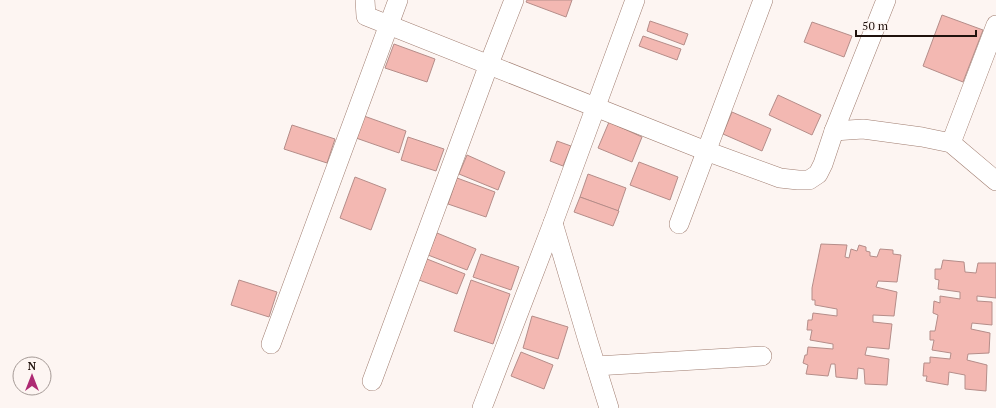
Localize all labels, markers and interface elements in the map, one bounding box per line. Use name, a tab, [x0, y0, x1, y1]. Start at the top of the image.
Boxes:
scale bar	[856, 12, 976, 38]
text: 50 m	[862, 18, 889, 33]
north arrow	[12, 356, 52, 396]
text: N	[28, 359, 37, 373]

